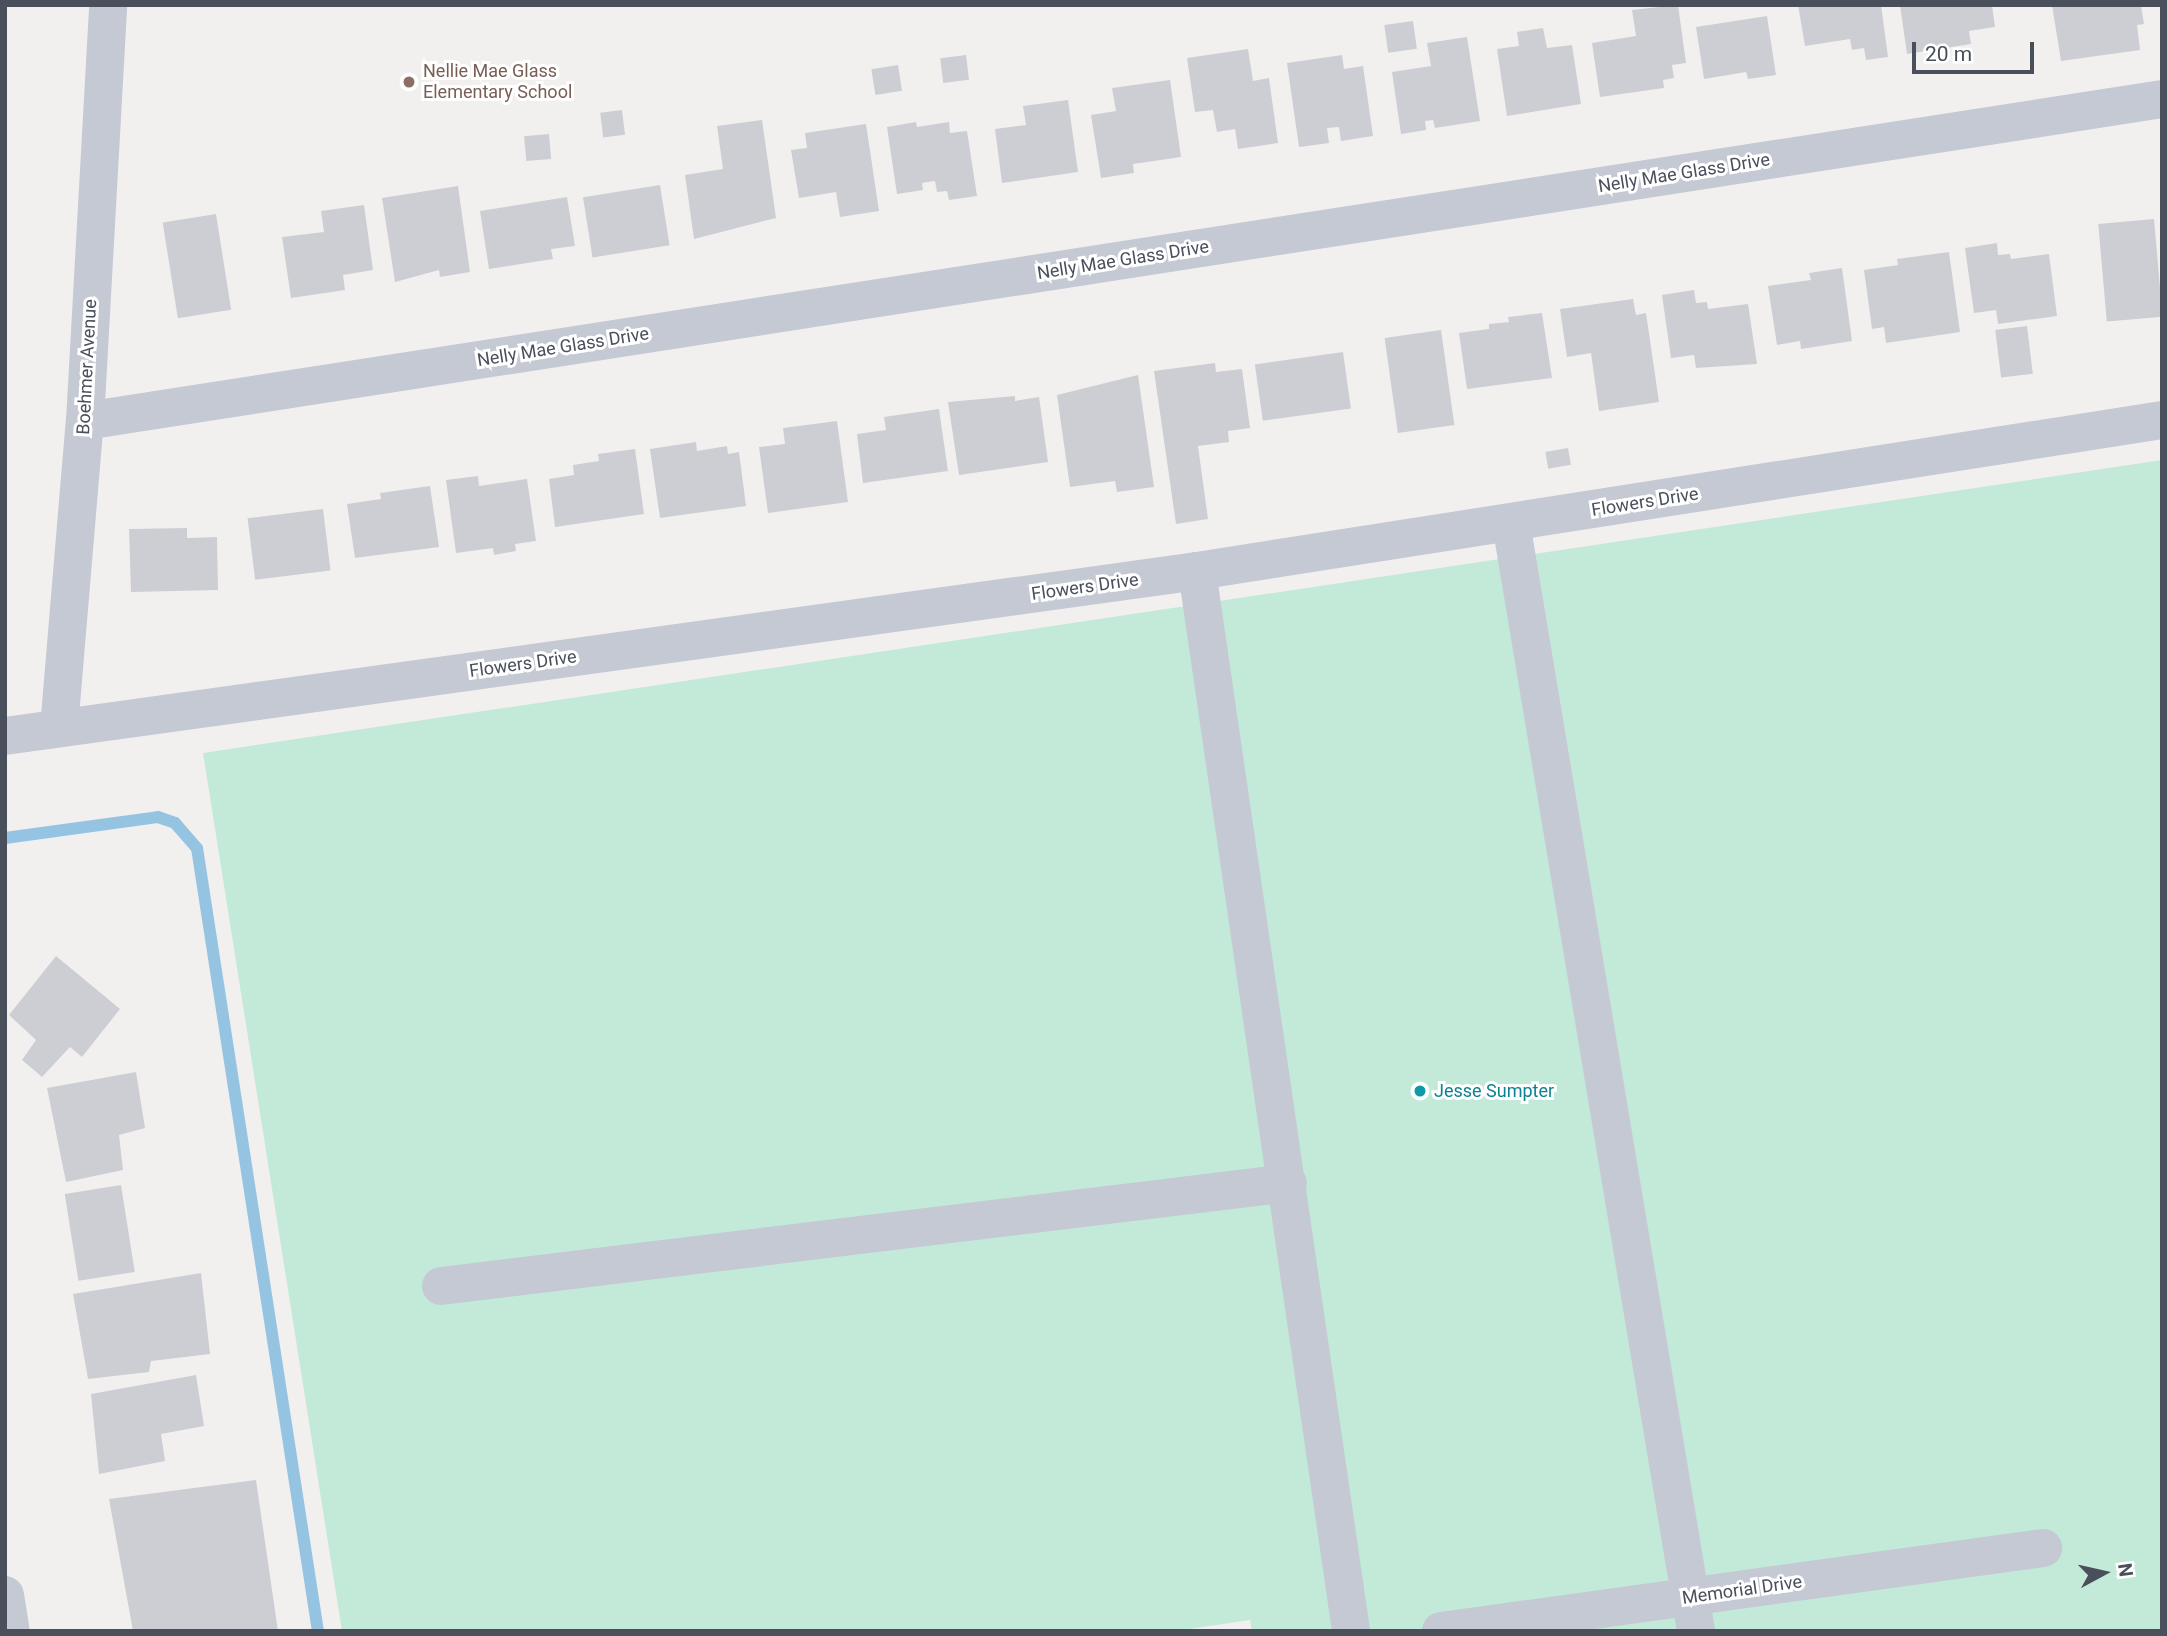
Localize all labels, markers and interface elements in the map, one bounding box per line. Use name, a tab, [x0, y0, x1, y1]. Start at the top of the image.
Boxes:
scale bar	[1915, 28, 2038, 72]
text: 20 m	[1925, 42, 1972, 66]
place label: Nellie Mae Glass Elementary School	[423, 61, 572, 104]
marker: Nellie Mae Glass Elementary School	[401, 74, 417, 90]
street label: Nelly Mae Glass Drive	[1597, 149, 1771, 197]
street label: Nelly Mae Glass Drive	[1036, 236, 1210, 284]
street label: Boehmer Avenue	[73, 299, 101, 435]
street label: Nelly Mae Glass Drive	[476, 323, 650, 371]
street label: Flowers Drive	[1590, 483, 1700, 521]
street label: Flowers Drive	[1030, 569, 1140, 605]
street label: Flowers Drive	[468, 646, 578, 682]
place label: Jesse Sumpter	[1434, 1080, 1554, 1102]
marker: Jesse Sumpter	[1412, 1083, 1428, 1099]
north arrow	[2069, 1538, 2139, 1608]
text: N	[2113, 1562, 2138, 1578]
street label: Memorial Drive	[1681, 1571, 1803, 1609]

